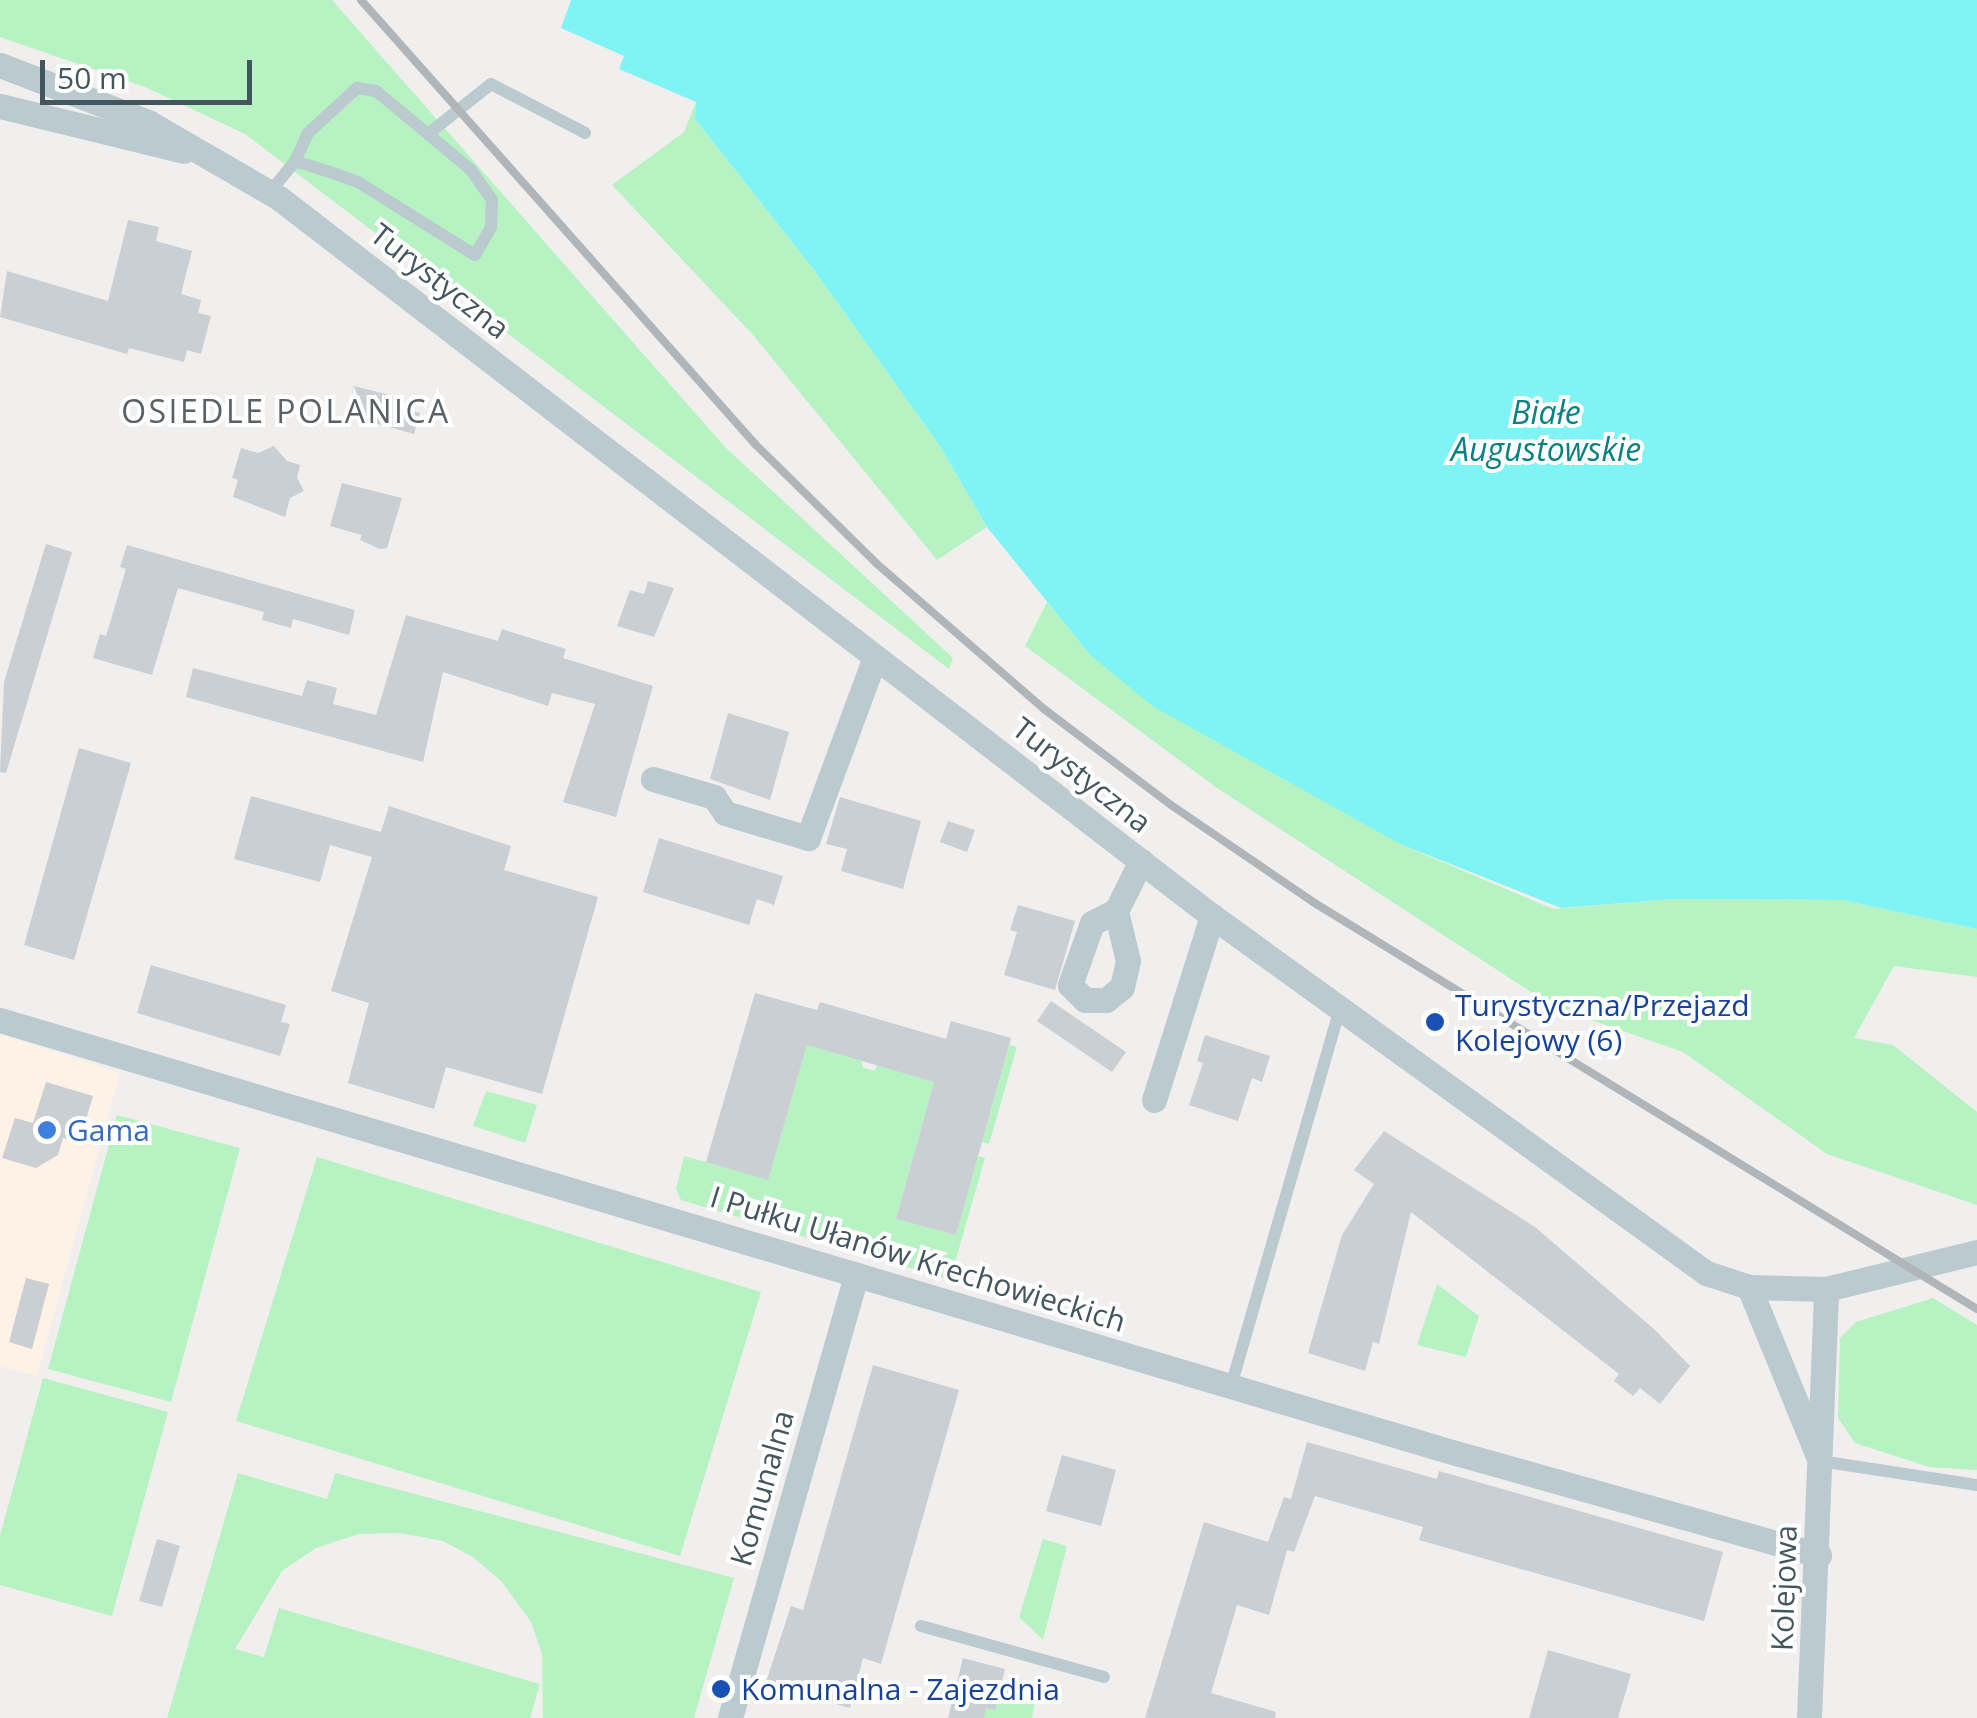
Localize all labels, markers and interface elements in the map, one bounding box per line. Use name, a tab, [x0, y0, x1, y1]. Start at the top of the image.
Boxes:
scale bar	[45, 40, 258, 102]
text: 50 m	[57, 57, 127, 98]
street label: Turystyczna	[364, 216, 516, 346]
district label: OSIEDLE POLANICA	[121, 392, 451, 430]
water label: Białe Augustowskie	[1451, 394, 1641, 469]
street label: Turystyczna	[1006, 710, 1158, 840]
place label: Turystyczna/Przejazd Kolejowy (6)	[1455, 987, 1750, 1058]
marker: Turystyczna/Przejazd Kolejowy (6)	[1424, 1011, 1446, 1033]
place label: Gama	[67, 1112, 150, 1148]
marker: Gama	[36, 1119, 58, 1141]
street label: I Pułku Ułanów Krechowieckich	[706, 1179, 1130, 1339]
street label: Komunalna	[723, 1406, 801, 1570]
street label: Kolejowa	[1764, 1524, 1804, 1652]
place label: Komunalna - Zajezdnia	[741, 1671, 1060, 1707]
marker: Komunalna - Zajezdnia	[710, 1678, 732, 1700]

